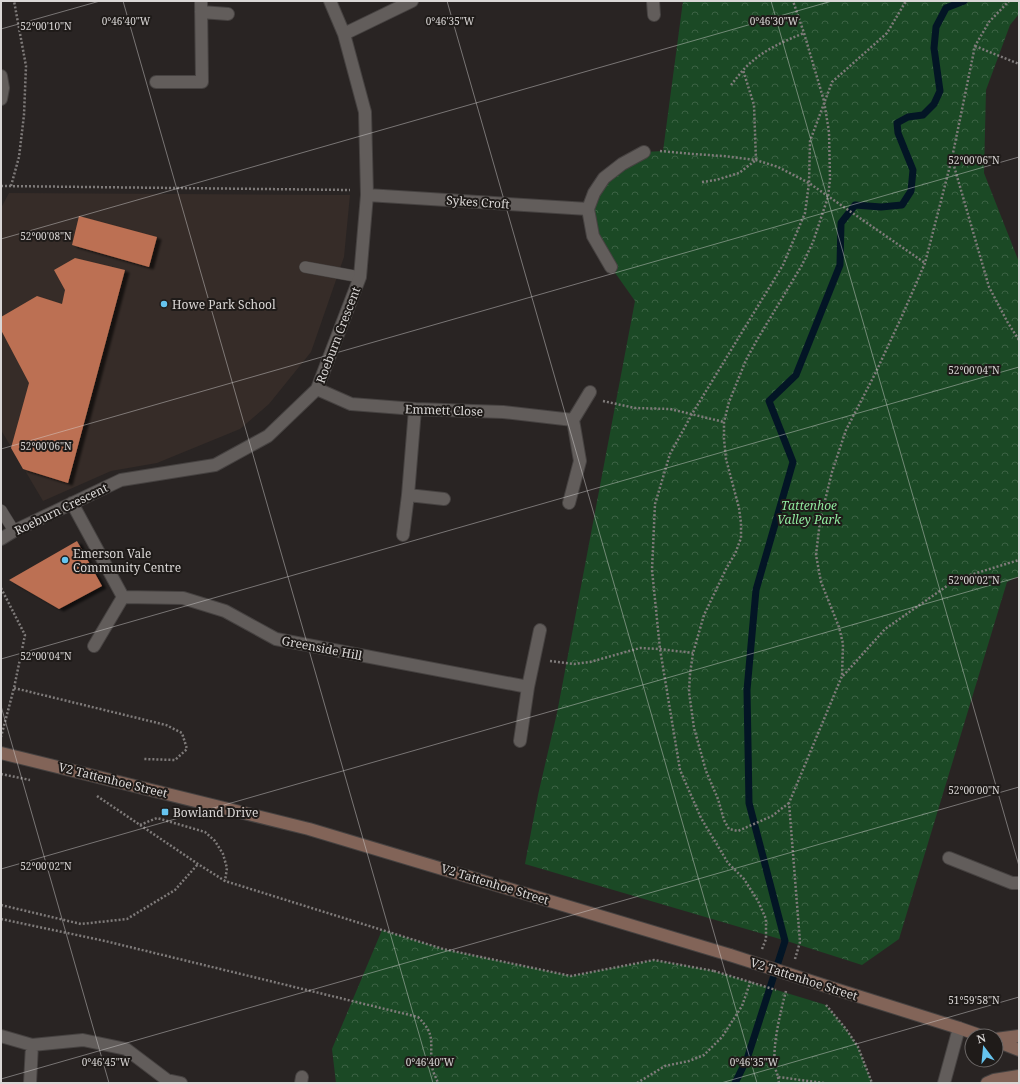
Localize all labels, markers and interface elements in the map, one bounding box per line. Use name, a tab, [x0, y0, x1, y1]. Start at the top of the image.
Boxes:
text: 0°46'40"W	[102, 14, 151, 28]
text: 0°46'35"W	[426, 14, 475, 28]
text: 0°46'30"W	[750, 14, 799, 28]
text: 52°00'10"N	[20, 19, 72, 33]
text: 52°00'06"N	[948, 153, 1000, 167]
street label: Sykes Croft	[446, 191, 510, 213]
text: 52°00'08"N	[20, 229, 72, 243]
street label: Roeburn Crescent	[312, 284, 364, 386]
place label: Howe Park School	[172, 296, 276, 313]
marker: Howe Park School	[159, 299, 169, 309]
text: 52°00'04"N	[948, 363, 1000, 377]
street label: Emmett Close	[405, 400, 483, 420]
text: 52°00'06"N	[20, 439, 72, 453]
street label: Roeburn Crescent	[11, 479, 111, 539]
park label: Tattenhoe Valley Park	[777, 497, 842, 528]
place label: Emerson Vale Community Centre	[73, 545, 181, 576]
marker: Emerson Vale Community Centre	[60, 555, 70, 565]
text: 52°00'02"N	[948, 573, 1000, 587]
street label: Greenside Hill	[280, 632, 364, 664]
text: 52°00'04"N	[20, 649, 72, 663]
street label: V2 Tattenhoe Street	[57, 758, 169, 802]
text: 52°00'00"N	[948, 783, 1000, 797]
place label: Bowland Drive	[173, 804, 258, 821]
marker: Bowland Drive	[160, 807, 170, 817]
text: 52°00'02"N	[20, 859, 72, 873]
street label: V2 Tattenhoe Street	[439, 860, 551, 908]
street label: V2 Tattenhoe Street	[748, 954, 860, 1004]
text: 51°59'58"N	[948, 993, 1000, 1007]
north arrow	[964, 1028, 1004, 1068]
text: N	[975, 1029, 988, 1046]
text: 0°46'45"W	[82, 1055, 131, 1069]
text: 0°46'40"W	[406, 1055, 455, 1069]
text: 0°46'35"W	[730, 1055, 779, 1069]

